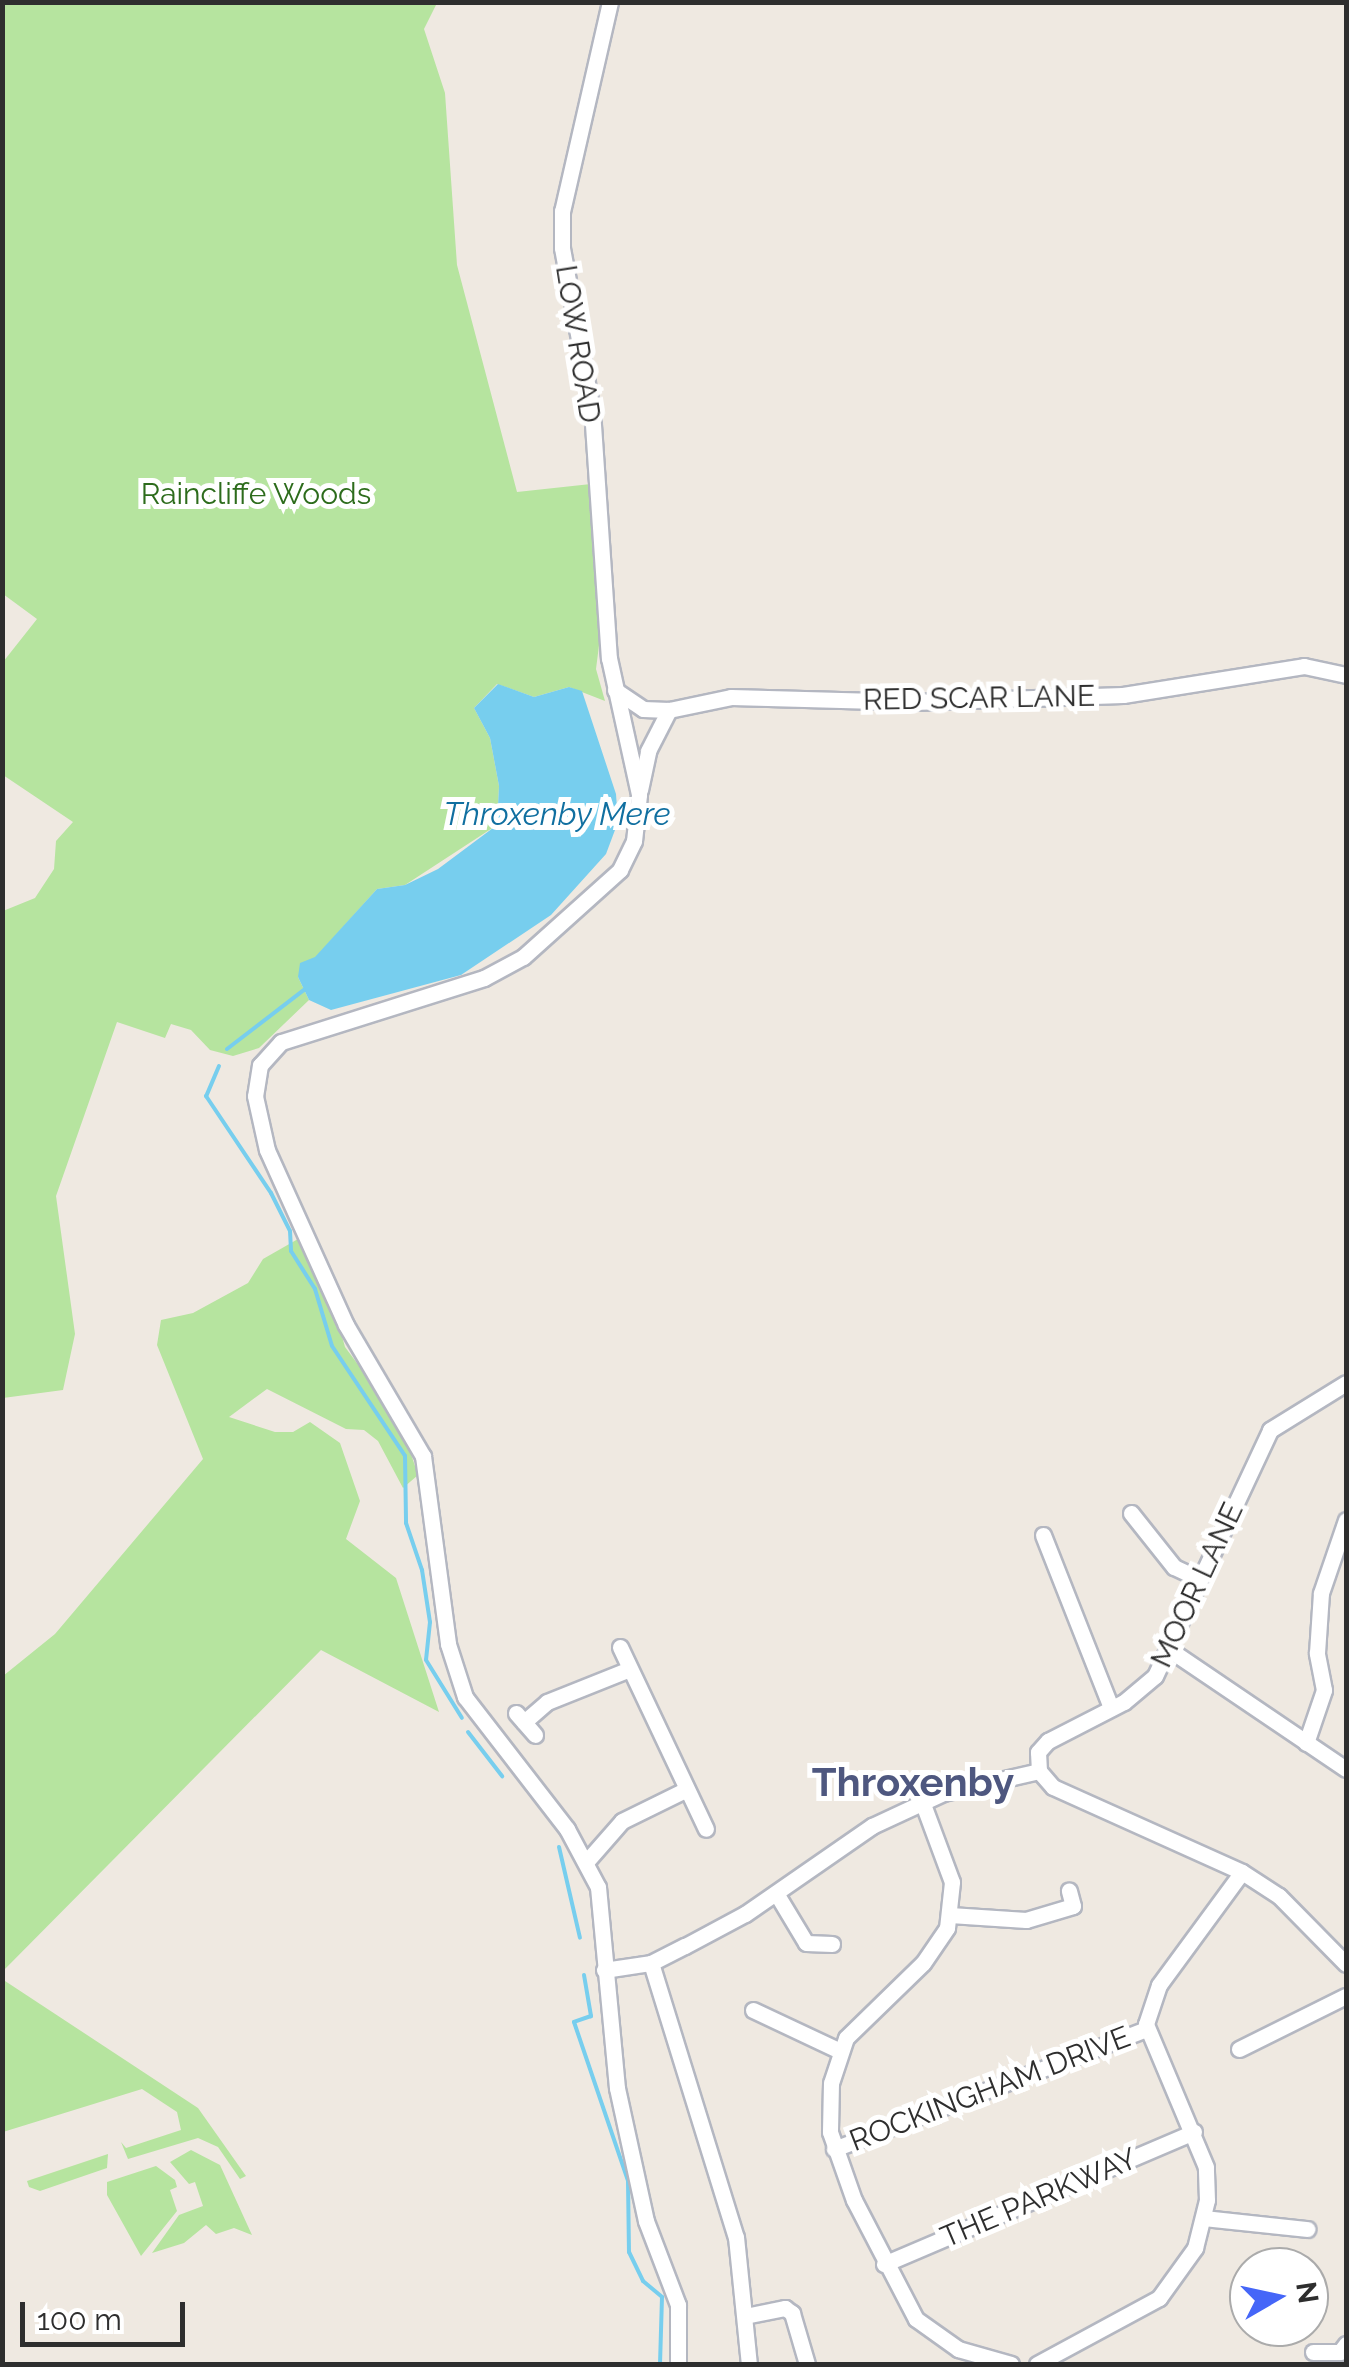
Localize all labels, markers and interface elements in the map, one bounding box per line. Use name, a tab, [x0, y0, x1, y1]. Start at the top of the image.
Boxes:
street label: LOW ROAD	[548, 262, 608, 426]
park label: Raincliffe Woods	[140, 476, 372, 512]
street label: RED SCAR LANE	[863, 678, 1095, 718]
water label: Throxenby Mere	[443, 795, 671, 833]
street label: MOOR LANE	[1143, 1497, 1251, 1673]
district label: Throxenby	[812, 1758, 1014, 1806]
street label: ROCKINGHAM DRIVE	[845, 2019, 1135, 2159]
street label: THE PARKWAY	[935, 2140, 1143, 2256]
north arrow	[1229, 2247, 1329, 2347]
text: N	[1289, 2279, 1325, 2306]
scale bar	[25, 2282, 190, 2344]
text: 100 m	[37, 2302, 122, 2337]

